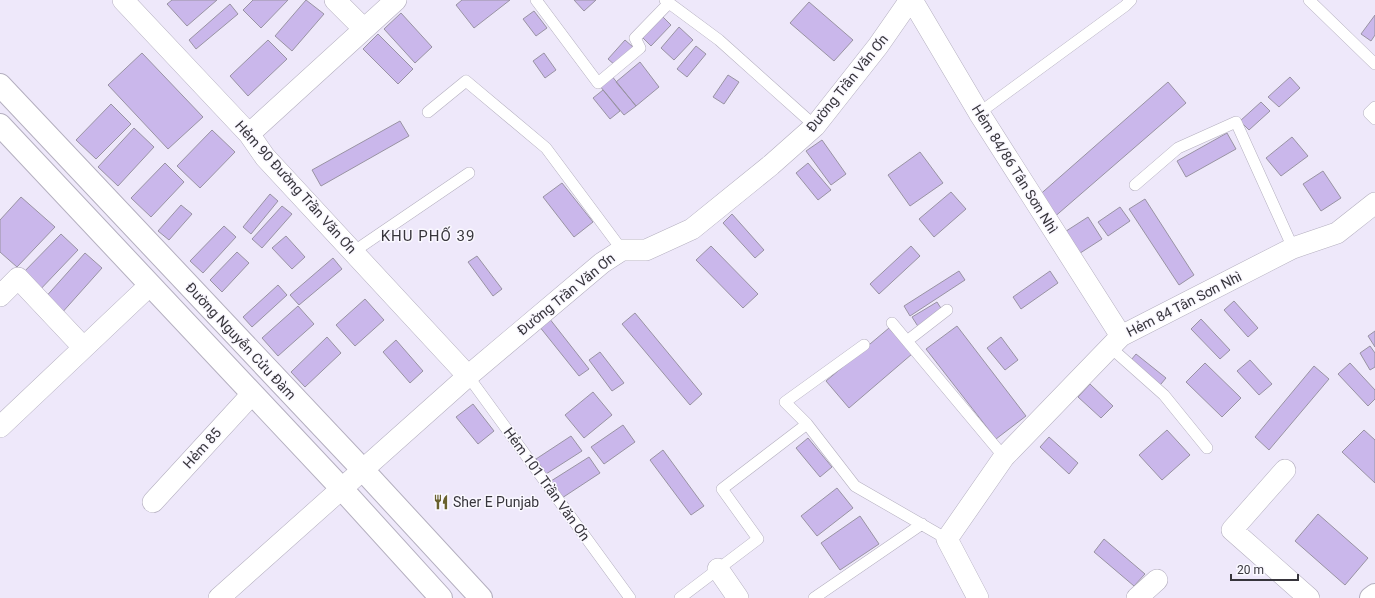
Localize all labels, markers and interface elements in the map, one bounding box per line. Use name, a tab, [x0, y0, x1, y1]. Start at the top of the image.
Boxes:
street label: Đường Trần Văn Ơn	[803, 31, 891, 135]
street label: Hẻm 84/86 Tân Sơn Nhì	[969, 102, 1061, 236]
street label: Hẻm 90 Đường Trần Văn Ơn	[232, 117, 360, 257]
district label: KHU PHỐ 39	[381, 226, 475, 245]
street label: Đường Trần Văn Ơn	[514, 250, 618, 338]
street label: Hẻm 84 Tân Sơn Nhì	[1124, 268, 1244, 340]
street label: Đường Nguyễn Cửu Đàm	[183, 279, 299, 403]
street label: Hẻm 85	[180, 424, 224, 472]
street label: Hẻm 101 Trần Văn Ơn	[501, 424, 593, 544]
restaurant icon: Sher E Punjab	[432, 493, 450, 511]
place label: Sher E Punjab	[453, 494, 539, 510]
scale bar	[1231, 556, 1298, 582]
text: 20 m	[1237, 563, 1264, 577]

